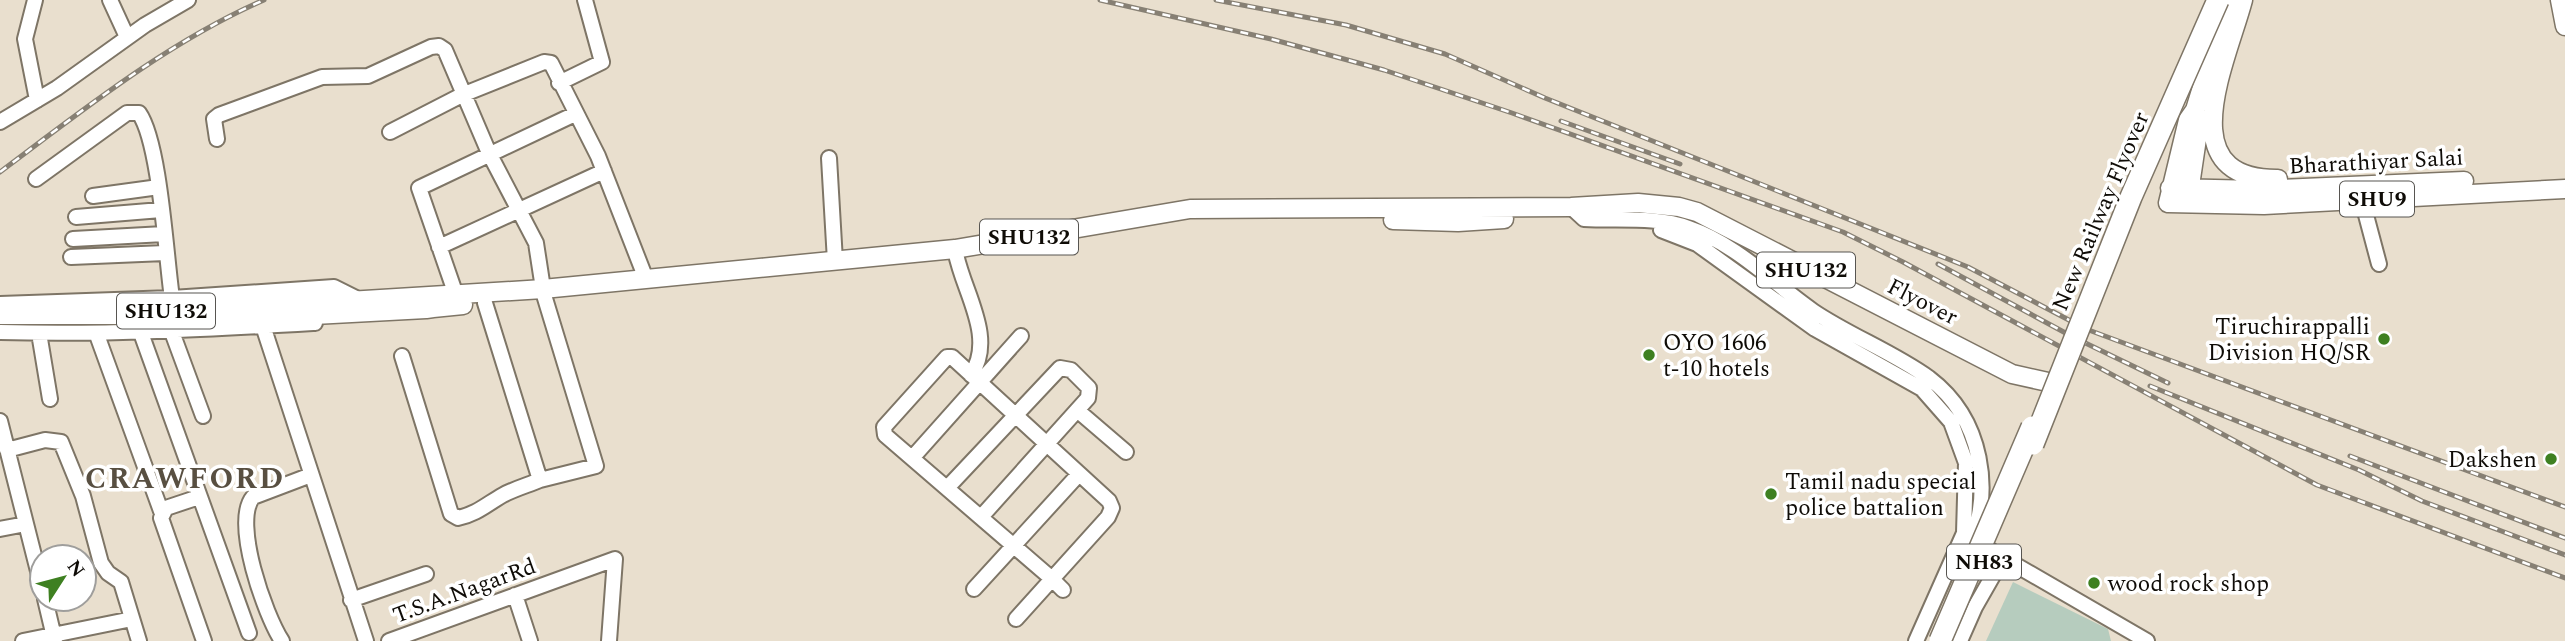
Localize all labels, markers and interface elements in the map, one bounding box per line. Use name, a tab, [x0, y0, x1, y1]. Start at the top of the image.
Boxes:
street label: New Railway Flyover	[2044, 106, 2159, 317]
street label: Bharathiyar Salai	[2288, 140, 2464, 185]
road number: SHU9	[2340, 182, 2414, 216]
road number: SHU132	[980, 219, 1078, 254]
road number: SHU132	[1757, 252, 1855, 288]
street label: Flyover	[1881, 270, 1964, 335]
road number: SHU132	[117, 294, 215, 328]
place label: Tiruchirappalli Division HQ/SR	[2208, 310, 2371, 371]
place label: OYO 1606 t-10 hotels	[1663, 326, 1770, 387]
marker: Tiruchirappalli Division HQ/SR	[2376, 331, 2392, 347]
marker: OYO 1606 t-10 hotels	[1641, 347, 1657, 363]
place label: Dakshen	[2448, 443, 2537, 478]
marker: Dakshen	[2543, 451, 2559, 467]
district label: CRAWFORD	[85, 456, 285, 502]
place label: Tamil nadu special police battalion	[1785, 465, 1977, 526]
marker: Tamil nadu special police battalion	[1763, 486, 1779, 502]
north arrow	[28, 543, 98, 613]
road number: NH83	[1947, 544, 2021, 580]
street label: T.S.A.NagarRd	[388, 549, 541, 634]
text: N	[59, 554, 92, 584]
place label: wood rock shop	[2107, 567, 2269, 602]
marker: wood rock shop	[2086, 575, 2102, 591]

